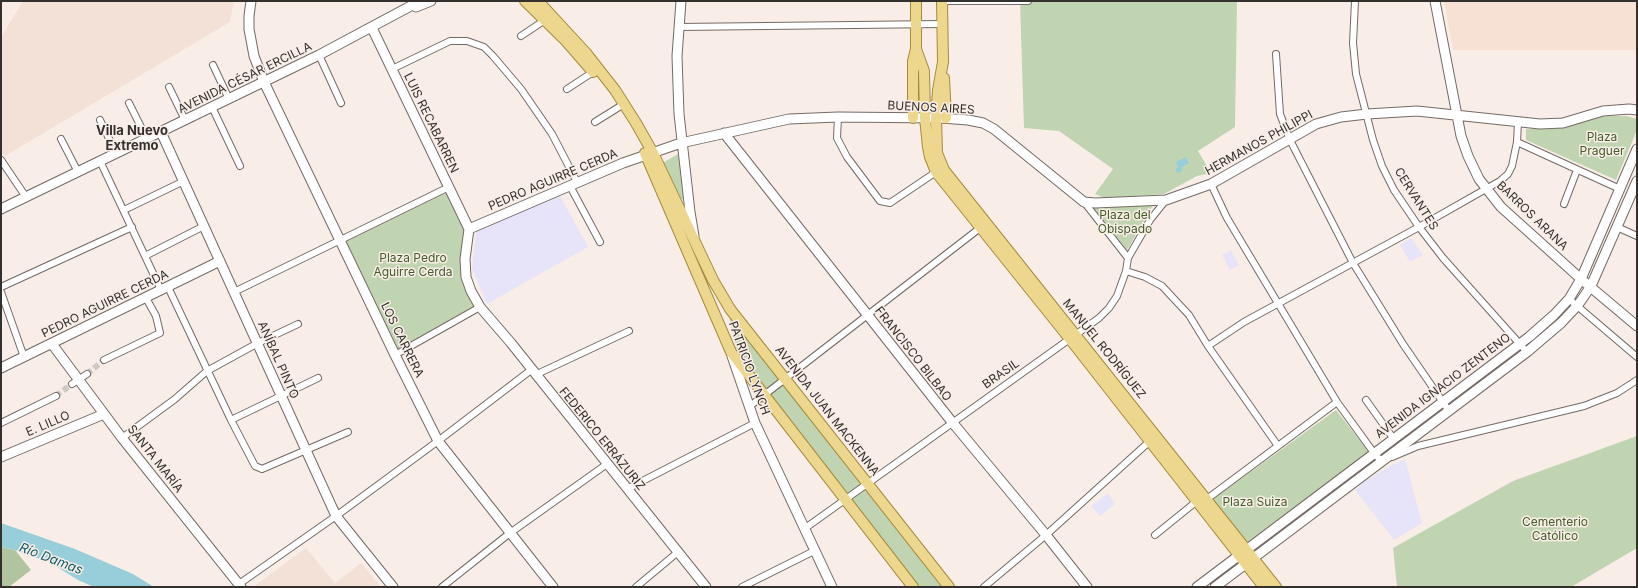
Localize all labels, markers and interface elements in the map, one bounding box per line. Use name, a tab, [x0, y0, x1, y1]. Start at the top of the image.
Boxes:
street label: AVENIDA CÉSAR ERCILLA	[176, 39, 314, 117]
street label: LUIS RECABARREN	[401, 71, 461, 175]
street label: BUENOS AIRES	[887, 99, 975, 117]
street label: HERMANOS PHILIPPI	[1203, 107, 1315, 179]
district label: Villa Nuevo Extremo	[96, 123, 168, 154]
park label: Plaza Praguer	[1580, 130, 1624, 158]
street label: PEDRO AGUIRRE CERDA	[486, 146, 620, 214]
street label: CERVANTES	[1391, 165, 1441, 233]
street label: BARROS ARANA	[1493, 178, 1571, 254]
park label: Plaza del Obispado	[1098, 208, 1152, 236]
park label: Plaza Pedro Aguirre Cerda	[373, 251, 453, 279]
street label: PEDRO AGUIRRE CERDA	[39, 267, 171, 341]
street label: MANUEL RODRÍGUEZ	[1060, 296, 1148, 402]
street label: LOS CARRERA	[378, 300, 426, 380]
street label: FRANCISCO BILBAO	[872, 304, 954, 404]
street label: ANÍBAL PINTO	[254, 319, 302, 401]
street label: PATRICIO LYNCH	[725, 319, 773, 417]
street label: AVENIDA IGNACIO ZENTENO	[1372, 330, 1514, 442]
street label: AVENIDA JUAN MACKENNA	[772, 343, 882, 479]
street label: BRASIL	[980, 356, 1022, 392]
street label: FEDERICO ERRÁZURIZ	[556, 385, 648, 493]
street label: E. LILLO	[24, 408, 72, 440]
street label: SANTA MARÍA	[124, 422, 186, 496]
park label: Plaza Suiza	[1222, 495, 1288, 509]
park label: Cementerio Católico	[1522, 515, 1588, 543]
water label: Río Damas	[17, 540, 85, 578]

